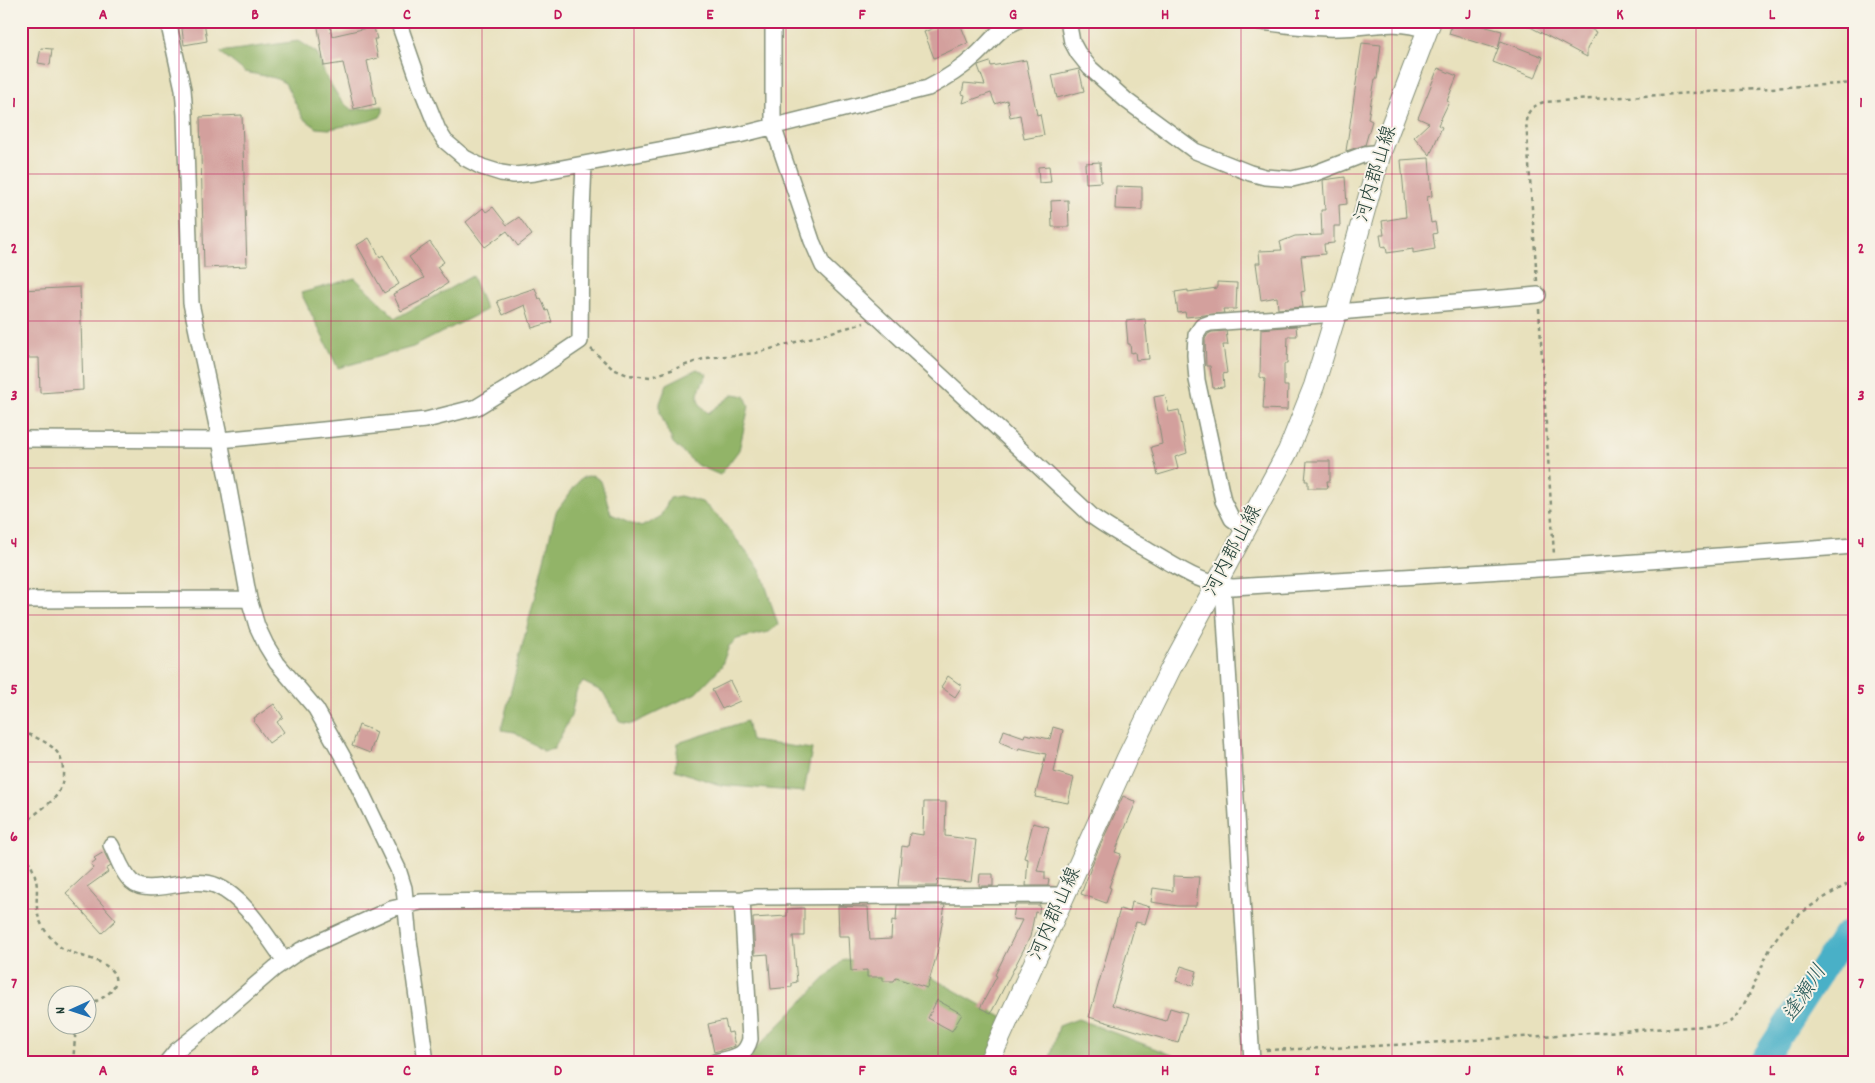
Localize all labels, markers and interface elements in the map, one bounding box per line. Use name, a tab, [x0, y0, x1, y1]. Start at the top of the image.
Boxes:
text: A	[99, 4, 108, 27]
text: B	[251, 4, 259, 27]
text: C	[403, 4, 411, 27]
text: D	[554, 4, 563, 27]
text: E	[706, 4, 714, 27]
text: F	[858, 4, 866, 27]
text: G	[1009, 4, 1017, 27]
text: H	[1161, 4, 1169, 27]
text: I	[1315, 4, 1321, 27]
text: J	[1465, 4, 1471, 27]
text: K	[1616, 4, 1624, 27]
text: L	[1769, 4, 1776, 27]
text: 1	[12, 92, 16, 115]
text: 1	[1859, 92, 1863, 115]
street label: 河内郡山線	[1349, 122, 1405, 226]
text: 2	[11, 238, 18, 261]
text: 2	[1858, 238, 1865, 261]
text: 3	[10, 385, 18, 408]
text: 3	[1857, 385, 1865, 408]
street label: 河内郡山線	[1198, 500, 1270, 602]
text: 4	[11, 532, 17, 555]
text: 4	[1858, 532, 1864, 555]
text: 5	[10, 679, 18, 702]
text: 5	[1857, 679, 1865, 702]
text: 6	[10, 826, 18, 849]
text: 6	[1857, 826, 1865, 849]
street label: 河内郡山線	[1023, 863, 1089, 965]
water label: 逢瀬川	[1776, 959, 1836, 1029]
text: 7	[11, 973, 17, 996]
text: 7	[1858, 973, 1864, 996]
north arrow	[48, 986, 98, 1036]
text: N	[51, 1007, 71, 1015]
text: A	[99, 1060, 108, 1083]
text: B	[251, 1060, 259, 1083]
text: C	[403, 1060, 411, 1083]
text: D	[554, 1060, 563, 1083]
text: E	[706, 1060, 714, 1083]
text: F	[858, 1060, 866, 1083]
text: G	[1009, 1060, 1017, 1083]
text: H	[1161, 1060, 1169, 1083]
text: I	[1315, 1060, 1321, 1083]
text: J	[1465, 1060, 1471, 1083]
text: K	[1616, 1060, 1624, 1083]
text: L	[1769, 1060, 1776, 1083]

